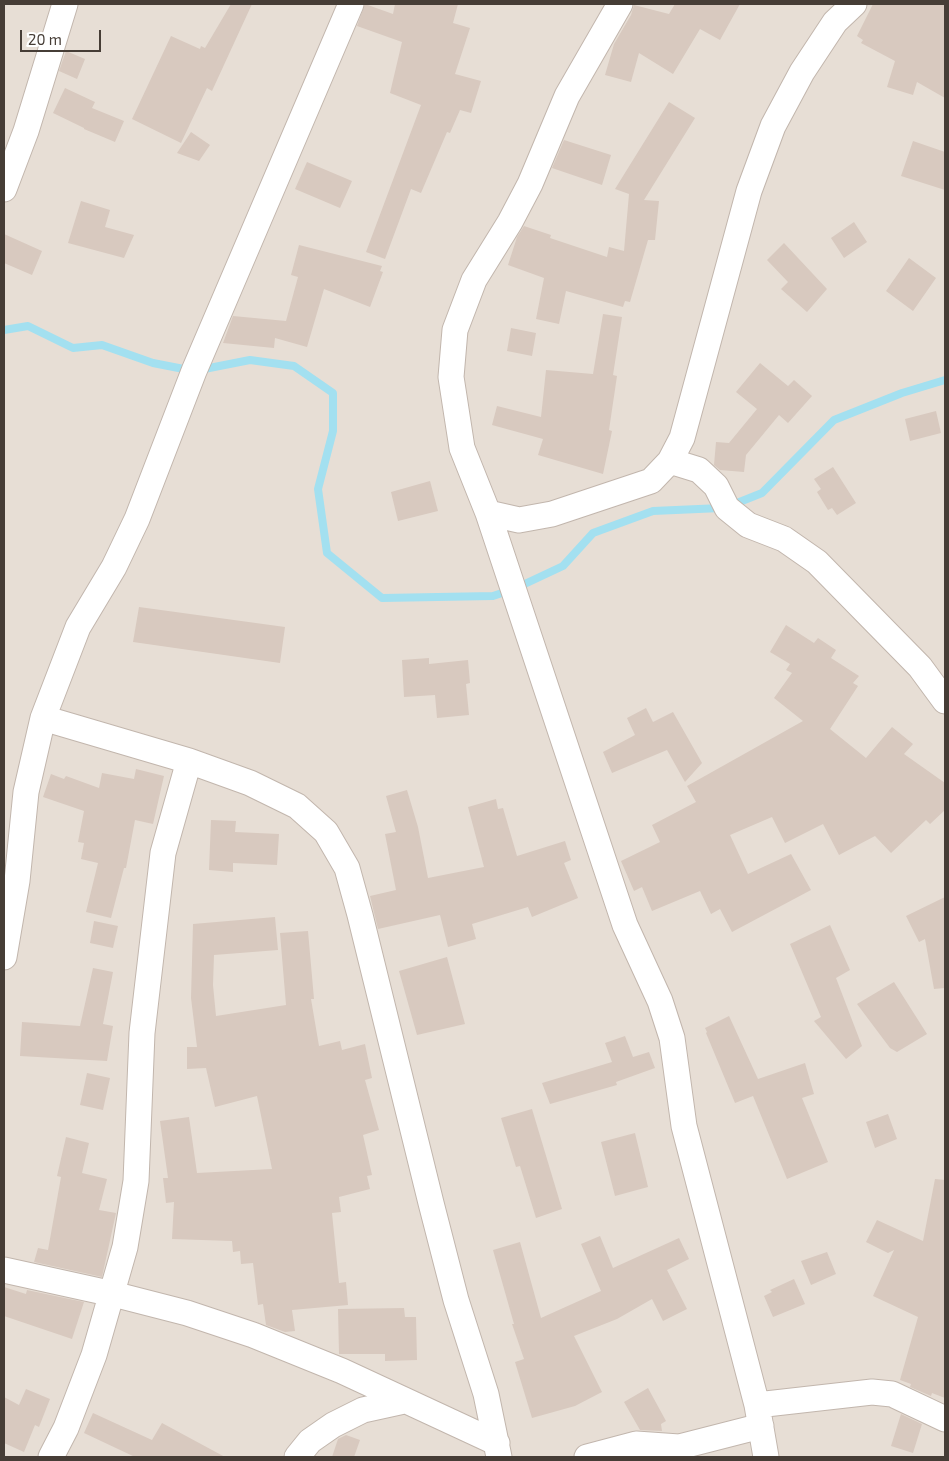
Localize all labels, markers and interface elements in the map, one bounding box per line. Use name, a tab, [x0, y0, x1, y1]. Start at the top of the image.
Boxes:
scale bar	[22, 20, 104, 52]
text: 20 m	[28, 30, 62, 48]

